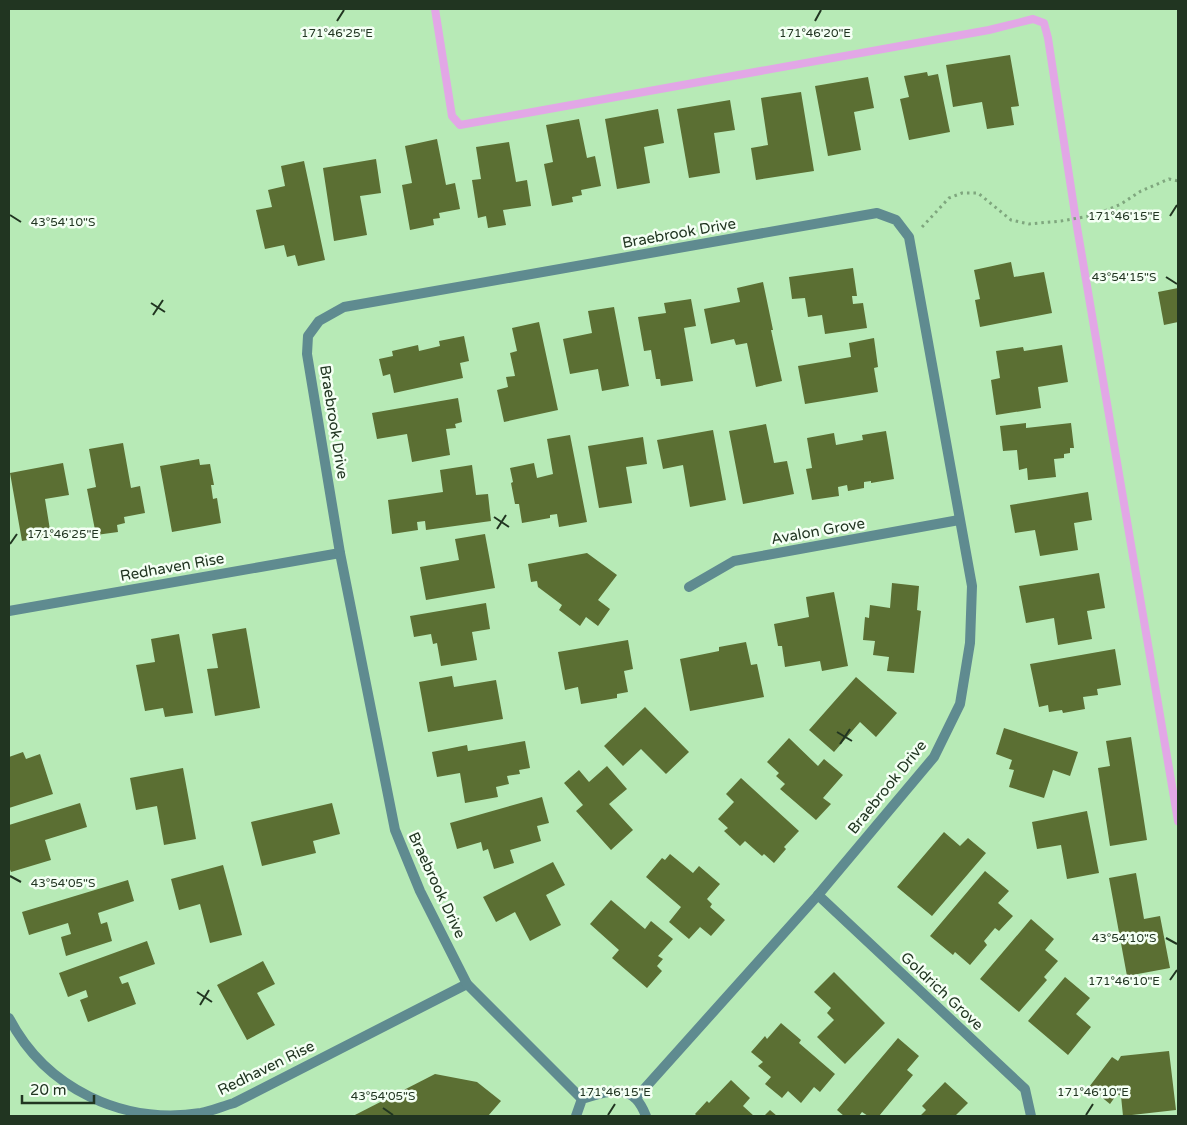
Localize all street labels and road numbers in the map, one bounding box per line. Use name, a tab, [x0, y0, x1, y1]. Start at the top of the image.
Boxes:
street label: Braebrook Drive	[621, 214, 737, 252]
street label: Braebrook Drive	[316, 364, 352, 480]
street label: Avalon Grove	[770, 514, 866, 548]
street label: Redhaven Rise	[118, 549, 226, 585]
street label: Braebrook Drive	[844, 737, 930, 837]
street label: Braebrook Drive	[404, 829, 470, 941]
street label: Goldrich Grove	[897, 948, 987, 1034]
street label: Redhaven Rise	[215, 1037, 317, 1099]

